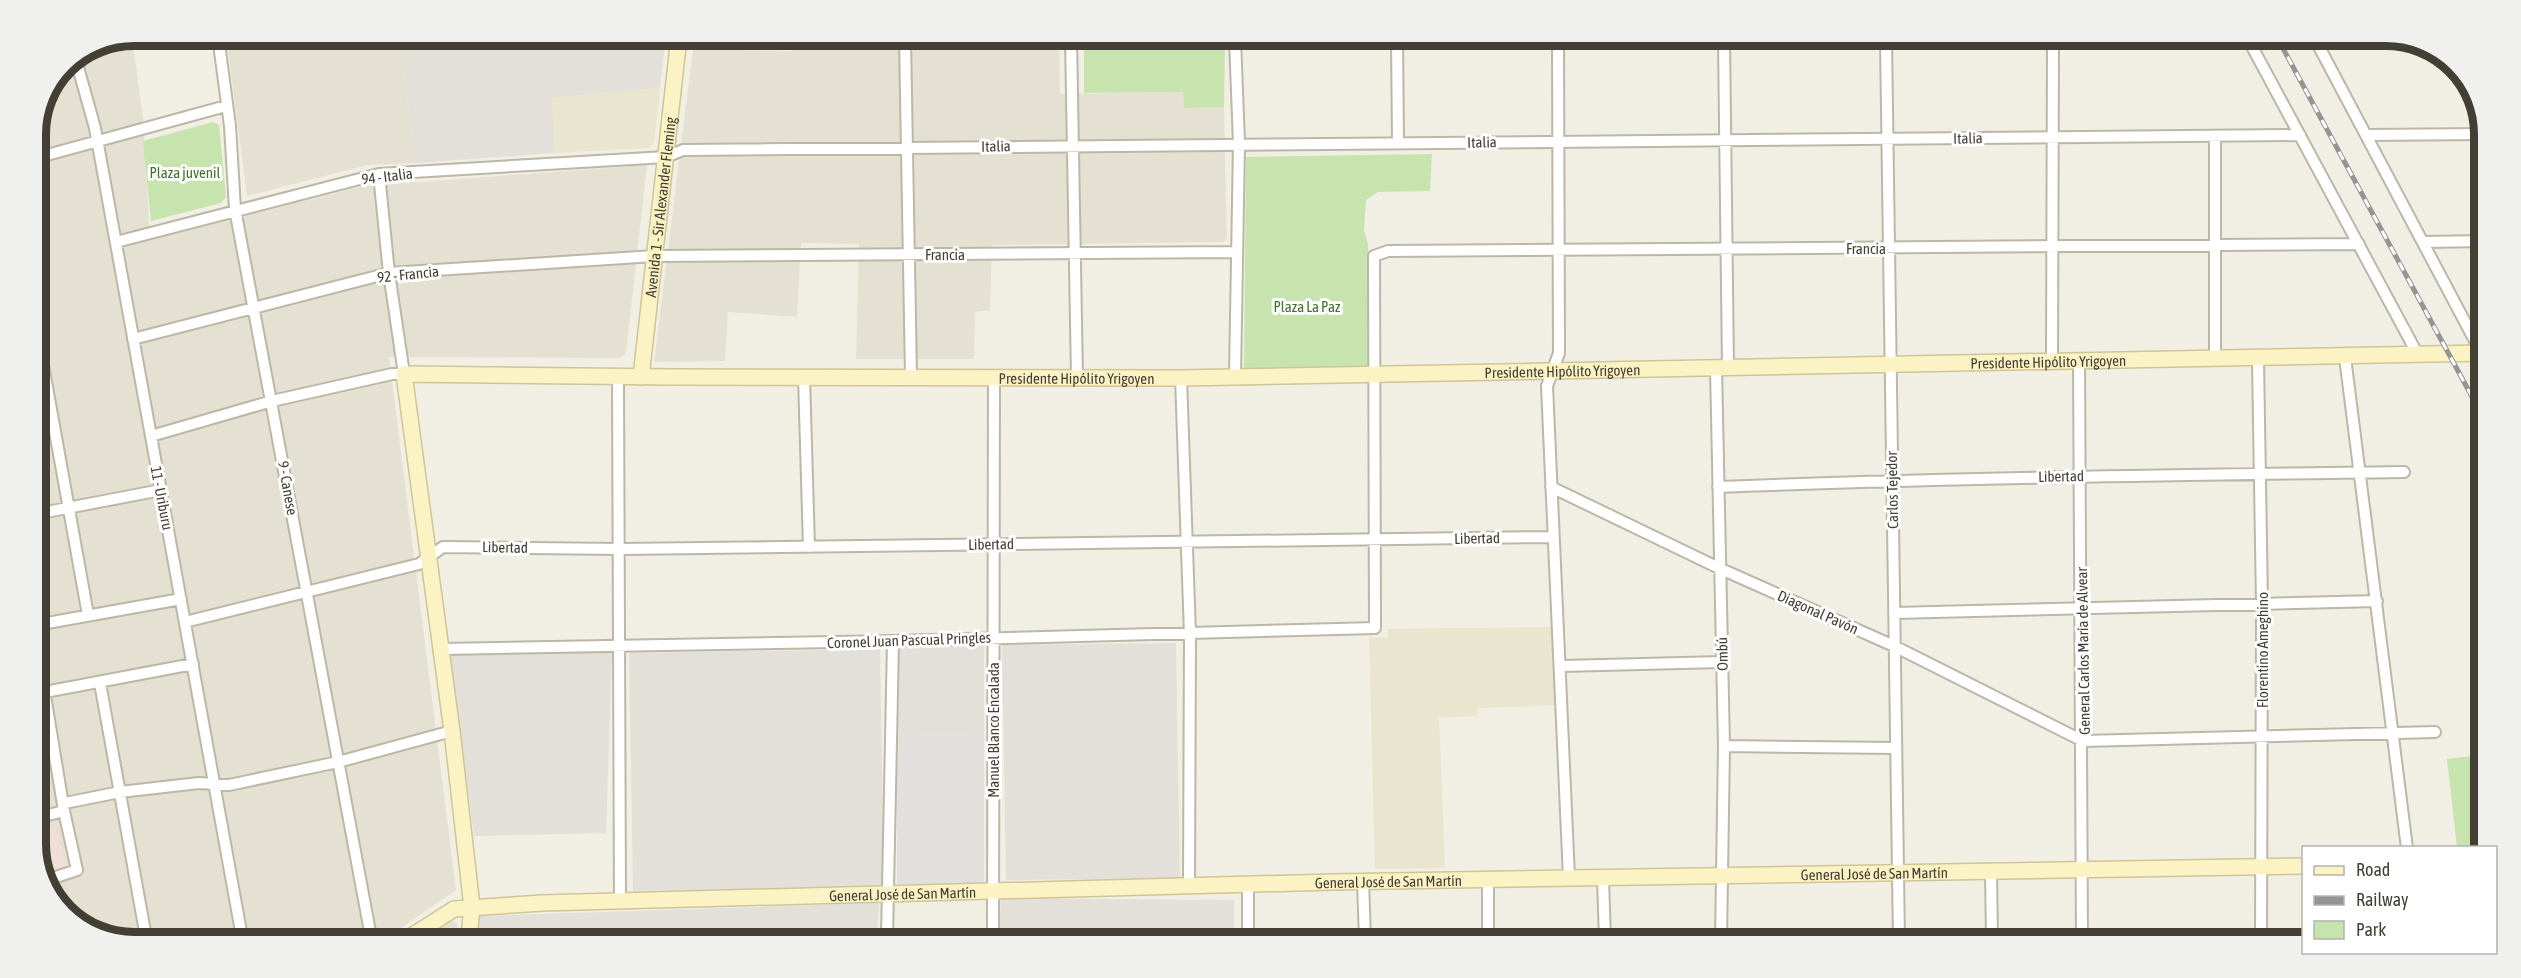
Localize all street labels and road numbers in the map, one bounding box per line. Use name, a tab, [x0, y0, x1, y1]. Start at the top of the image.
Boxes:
street label: Avenida 1 - Sir Alexander Fleming	[641, 115, 679, 298]
street label: Italia	[1953, 129, 1983, 147]
street label: Italia	[1467, 133, 1497, 151]
street label: Italia	[981, 137, 1011, 155]
street label: 94 - Italia	[360, 164, 414, 188]
street label: Francia	[1846, 240, 1886, 257]
street label: Francia	[925, 246, 965, 263]
street label: 92 - Francia	[376, 262, 440, 286]
street label: Presidente Hipólito Yrigoyen	[1970, 351, 2126, 371]
street label: Presidente Hipólito Yrigoyen	[1484, 361, 1641, 381]
street label: Presidente Hipólito Yrigoyen	[999, 369, 1154, 386]
street label: Carlos Tejedor	[1883, 450, 1901, 529]
street label: 9 - Canese	[275, 460, 301, 517]
street label: 11 - Uriburu	[147, 465, 177, 531]
street label: Libertad	[2038, 467, 2084, 485]
street label: Libertad	[1454, 529, 1500, 547]
street label: Libertad	[968, 535, 1014, 553]
street label: Libertad	[482, 538, 528, 556]
street label: General Carlos María de Alvear	[2073, 566, 2093, 735]
street label: Diagonal Pavón	[1775, 587, 1861, 637]
street label: Florentino Ameghino	[2254, 592, 2271, 708]
street label: Coronel Juan Pascual Pringles	[827, 629, 991, 651]
street label: Ombú	[1713, 637, 1731, 671]
street label: Manuel Blanco Encalada	[985, 662, 1002, 798]
street label: General José de San Martín	[1801, 863, 1948, 883]
street label: General José de San Martín	[1315, 871, 1462, 891]
street label: General José de San Martín	[829, 883, 976, 904]

